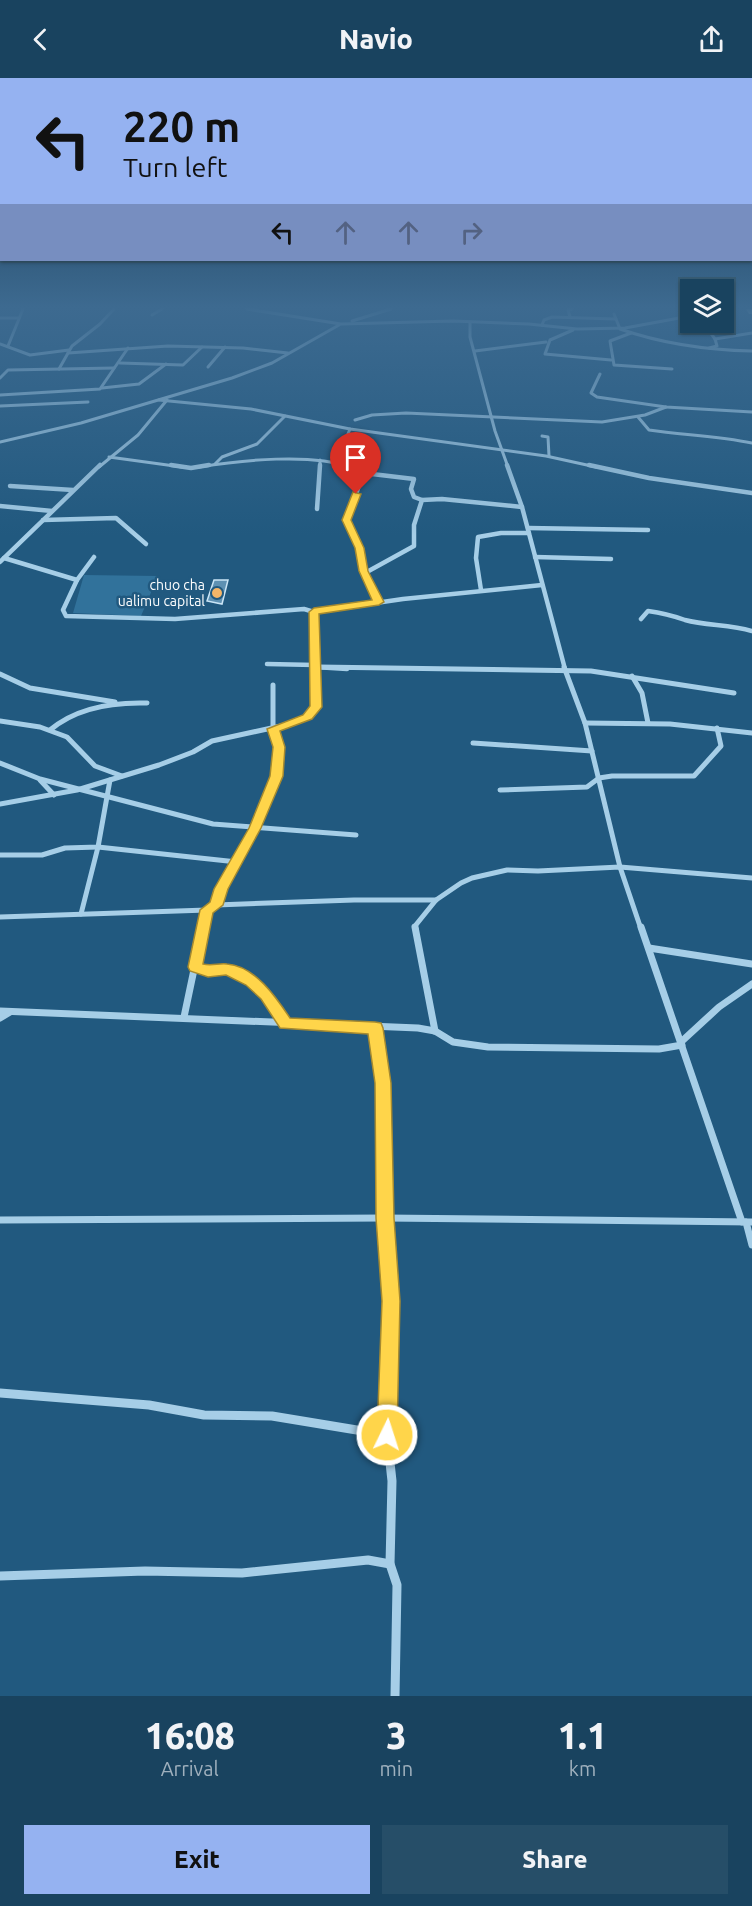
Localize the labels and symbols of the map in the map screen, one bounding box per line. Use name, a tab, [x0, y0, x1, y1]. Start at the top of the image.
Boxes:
pin	[330, 432, 381, 494]
place label: chuo cha ualimu capital	[118, 577, 205, 609]
marker: chuo cha ualimu capital	[210, 586, 224, 600]
position arrow	[355, 1403, 419, 1467]

